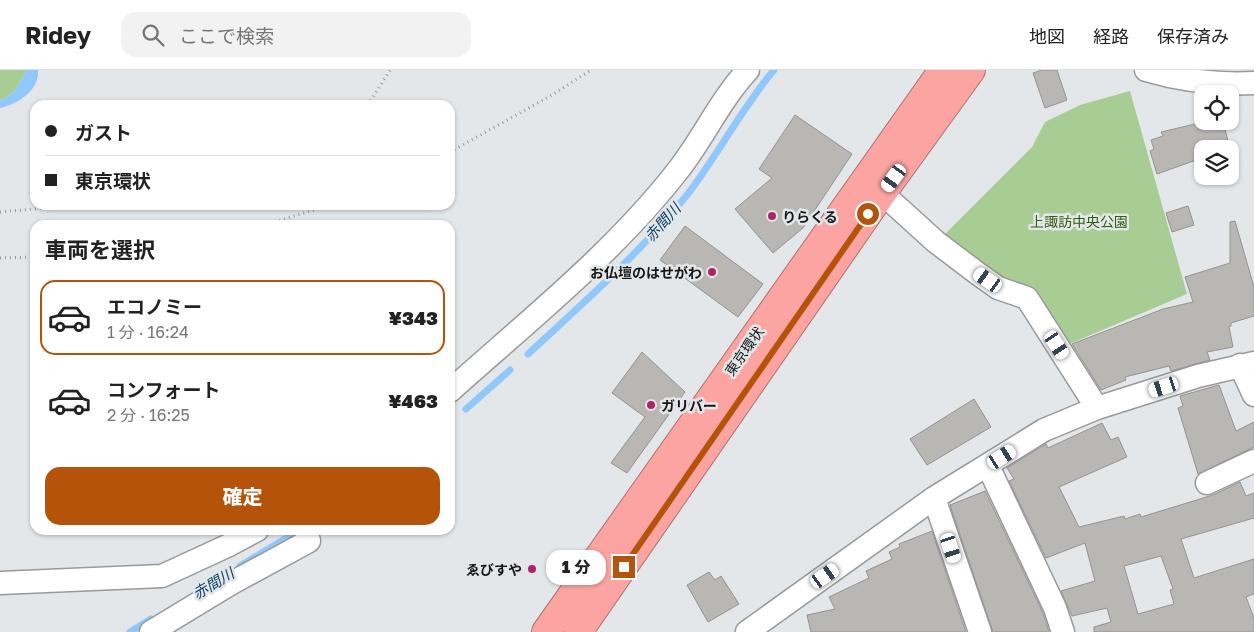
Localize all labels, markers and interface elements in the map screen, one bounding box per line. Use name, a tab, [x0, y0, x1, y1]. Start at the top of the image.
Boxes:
search box	[121, 12, 471, 57]
text: Ridey	[25, 20, 91, 49]
icon: search	[139, 21, 167, 49]
text: ここで検索	[179, 24, 274, 47]
text: 地図	[1029, 25, 1065, 47]
text: 経路	[1093, 25, 1129, 47]
text: 保存済み	[1157, 25, 1229, 47]
map controls	[1194, 85, 1239, 185]
button: locate	[1194, 85, 1239, 130]
text: ガスト	[75, 121, 132, 144]
button: layers	[1194, 140, 1239, 185]
car	[879, 161, 908, 195]
text: 東京環状	[75, 169, 151, 192]
water label: 赤間川	[640, 198, 685, 245]
route start	[857, 203, 879, 225]
place label: りらくる	[782, 208, 838, 225]
marker: りらくる	[766, 210, 778, 222]
park label: 上諏訪中央公園	[1030, 213, 1128, 230]
text: 車両を選択	[45, 236, 155, 263]
place label: お仏壇のはせがわ	[590, 264, 702, 281]
car	[971, 265, 1004, 295]
marker: お仏壇のはせがわ	[706, 266, 718, 278]
icon: car	[47, 295, 92, 340]
text: エコノミー	[107, 295, 202, 318]
text: ¥343	[389, 306, 438, 329]
text: 1 分 · 16:24	[107, 322, 189, 342]
street label: 東京環状	[721, 323, 767, 379]
car	[1042, 328, 1071, 362]
car	[1147, 375, 1180, 399]
icon: car	[47, 378, 92, 423]
text: コンフォート	[107, 378, 220, 401]
text: ¥463	[388, 389, 438, 412]
place label: ガリバー	[661, 397, 717, 414]
marker: ガリバー	[645, 399, 657, 411]
text: 2 分 · 16:25	[107, 405, 190, 425]
car	[985, 443, 1018, 471]
button: 確定	[45, 467, 440, 525]
car	[939, 531, 962, 565]
callout: 1 分	[546, 550, 606, 584]
route end	[613, 556, 635, 578]
text: 1 分	[562, 557, 590, 577]
place label: ゑびすや	[466, 561, 522, 578]
car	[808, 561, 841, 591]
water label: 赤間川	[189, 563, 239, 602]
marker: ゑびすや	[526, 563, 538, 575]

